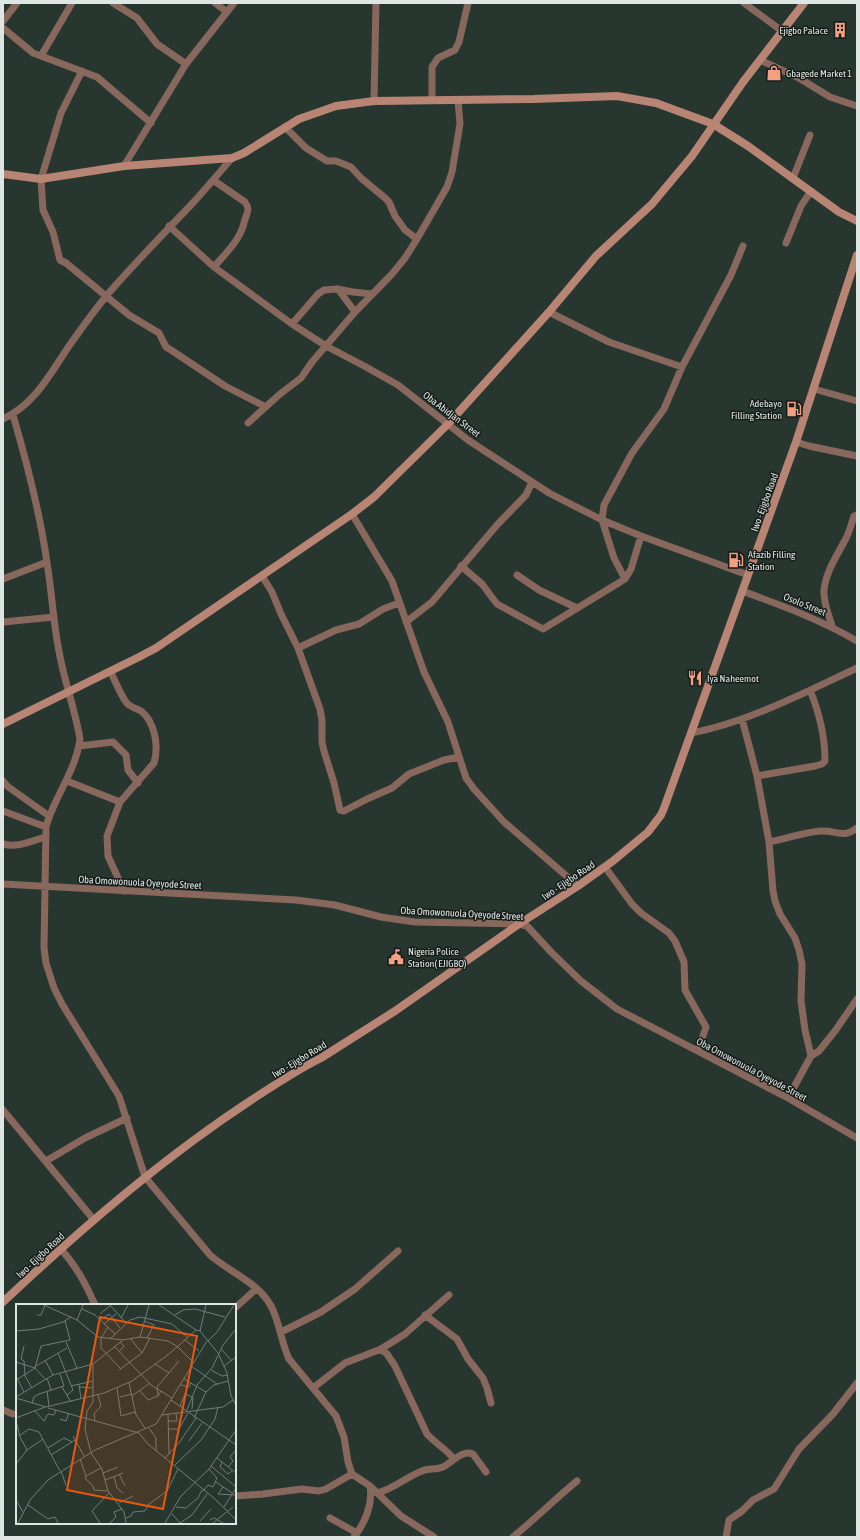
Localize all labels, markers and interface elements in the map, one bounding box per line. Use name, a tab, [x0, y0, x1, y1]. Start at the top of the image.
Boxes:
building icon: Ejigbo Palace	[831, 21, 849, 39]
place label: Ejigbo Palace	[779, 25, 828, 36]
shop icon: Gbagede Market 1	[765, 64, 783, 82]
place label: Gbagede Market 1	[786, 68, 852, 79]
street label: Oba Abidjan Street	[421, 389, 482, 439]
place label: Adebayo Filling Station	[731, 398, 782, 421]
fuel station icon: Adebayo Filling Station	[785, 400, 803, 418]
street label: Iwo - Ejigbo Road	[749, 471, 780, 533]
place label: Afazib Filling Station	[748, 549, 796, 572]
fuel station icon: Afazib Filling Station	[727, 551, 745, 569]
street label: Osolo Street	[782, 591, 828, 618]
restaurant icon: Iya Naheemot	[686, 669, 704, 687]
place label: Iya Naheemot	[707, 673, 759, 684]
street label: Iwo - Ejigbo Road	[540, 859, 597, 902]
street label: Oba Omowonuola Oyeyode Street	[78, 874, 202, 891]
street label: Oba Omowonuola Oyeyode Street	[400, 905, 524, 922]
place label: Nigeria Police Station( EJIGBO)	[408, 946, 467, 969]
public building icon: Nigeria Police Station( EJIGBO)	[387, 948, 405, 966]
street label: Oba Omowonuola Oyeyode Street	[695, 1036, 809, 1103]
street label: Iwo - Ejigbo Road	[270, 1039, 329, 1080]
street label: Iwo - Ejigbo Road	[14, 1230, 67, 1280]
inset map	[16, 1304, 236, 1524]

